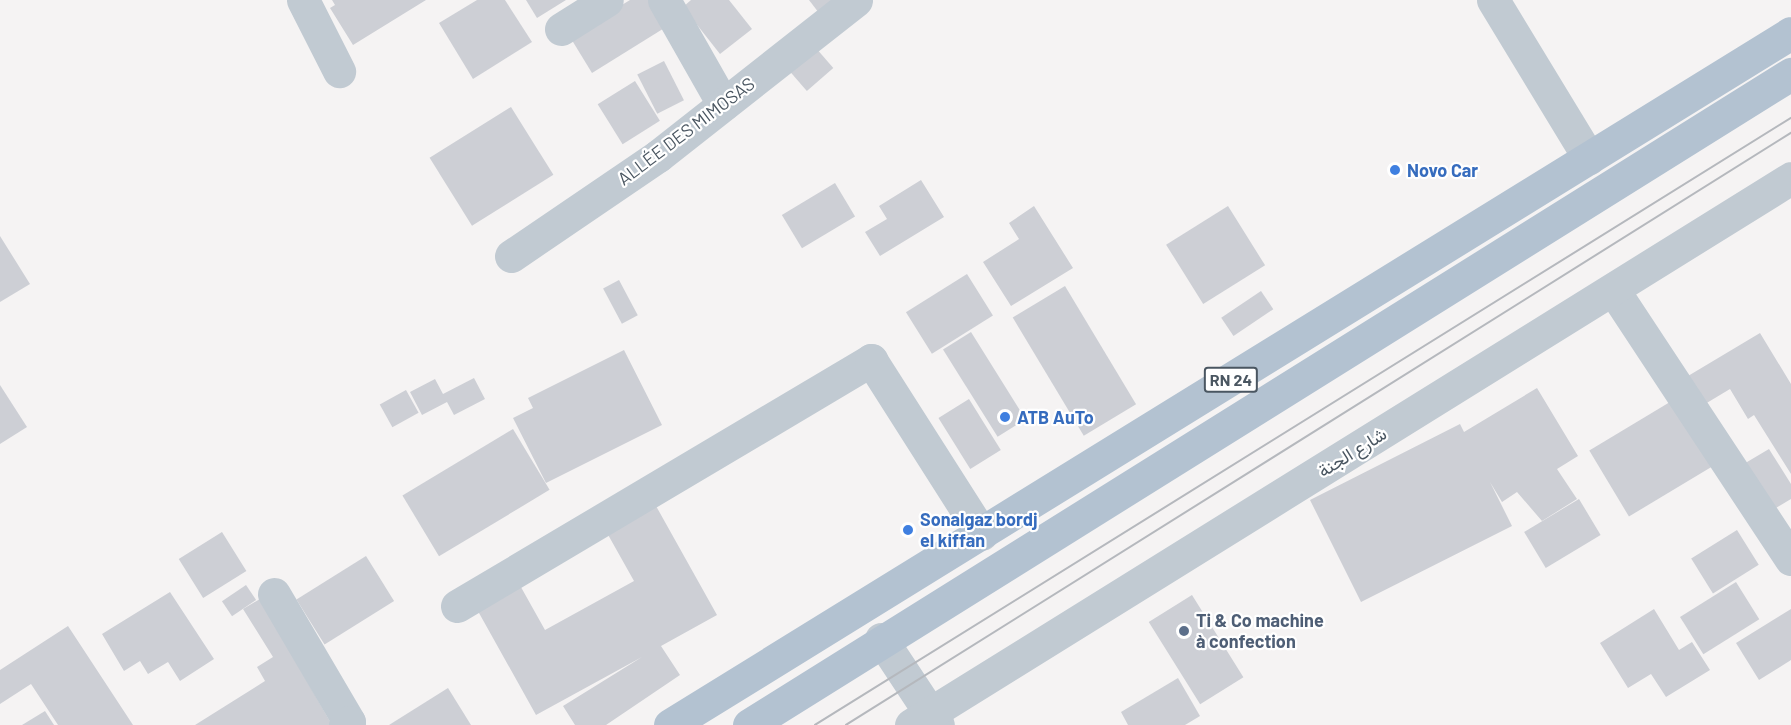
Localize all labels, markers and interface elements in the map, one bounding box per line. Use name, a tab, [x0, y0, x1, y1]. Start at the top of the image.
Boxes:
street label: ALLÉE DES MIMOSAS	[613, 72, 759, 190]
place label: Novo Car	[1407, 159, 1478, 181]
marker: Novo Car	[1388, 163, 1402, 177]
road number: RN 24	[1202, 367, 1260, 393]
place label: ATB AuTo	[1017, 406, 1094, 428]
marker: ATB AuTo	[998, 410, 1012, 424]
street label: شارع الجنة	[1314, 422, 1390, 482]
place label: Sonalgaz bordj el kiffan	[920, 509, 1037, 552]
marker: Sonalgaz bordj el kiffan	[901, 523, 915, 537]
place label: Ti & Co machine à confection	[1196, 610, 1324, 652]
marker: Ti & Co machine à confection	[1177, 624, 1191, 638]

